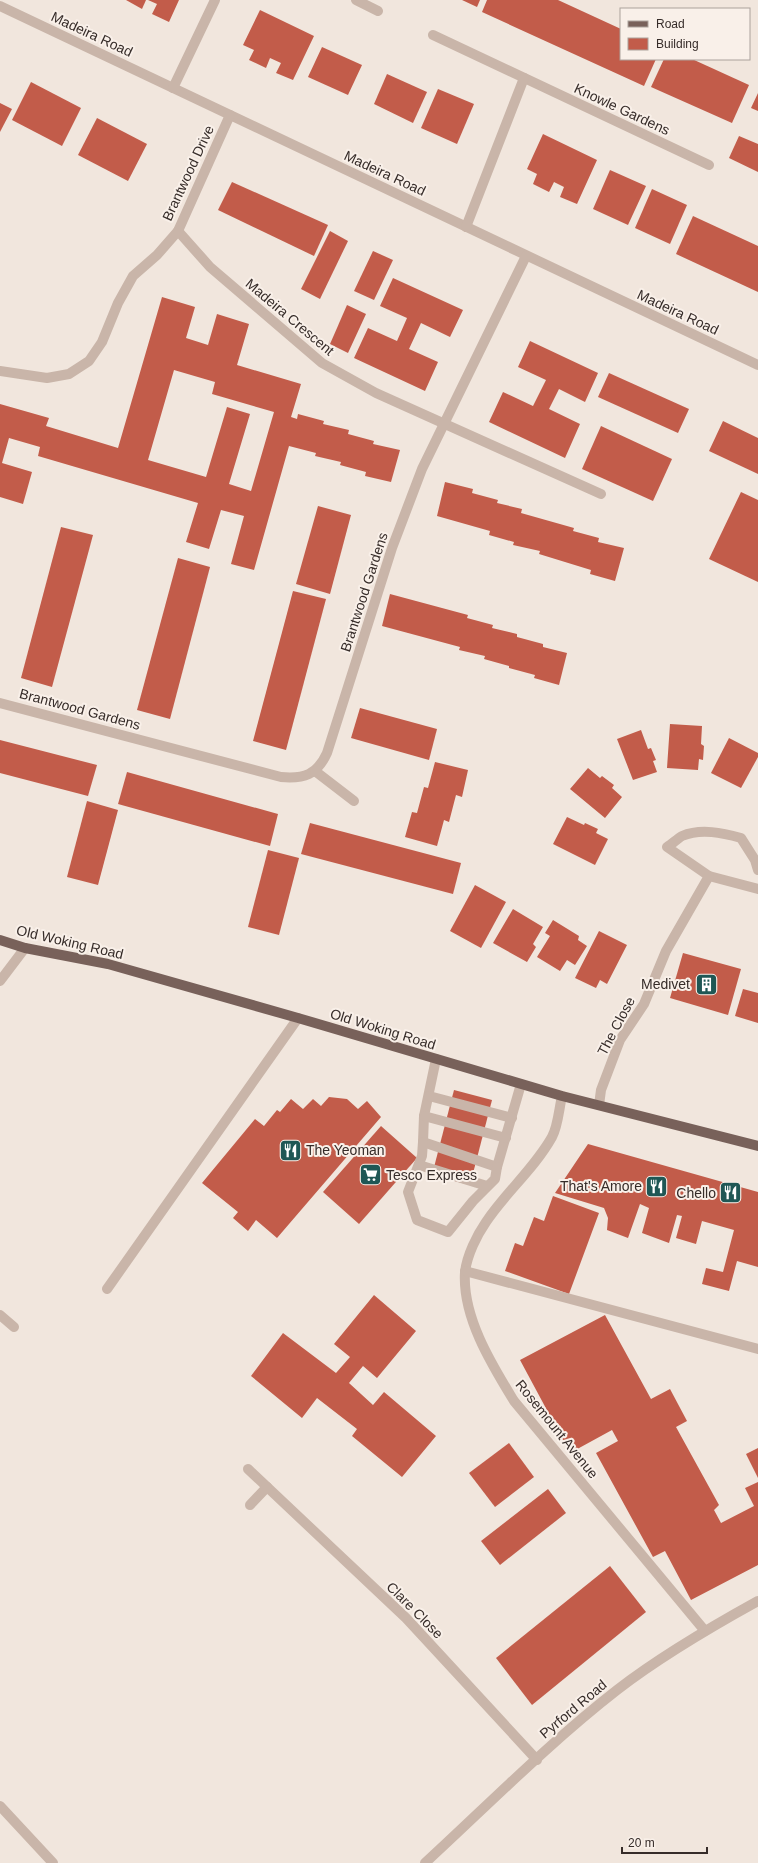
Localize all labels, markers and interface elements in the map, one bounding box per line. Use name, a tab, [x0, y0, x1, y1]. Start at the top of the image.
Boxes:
street label: Madeira Road	[49, 8, 135, 60]
legend	[620, 8, 750, 60]
text: Road	[656, 17, 685, 31]
text: Building	[656, 37, 699, 51]
street label: Knowle Gardens	[572, 80, 672, 138]
street label: Brantwood Drive	[159, 123, 217, 223]
street label: Madeira Road	[342, 147, 428, 199]
street label: Madeira Crescent	[243, 275, 338, 359]
street label: Madeira Road	[635, 286, 721, 338]
street label: Brantwood Gardens	[337, 530, 391, 654]
street label: Brantwood Gardens	[18, 685, 142, 733]
street label: Old Woking Road	[15, 922, 125, 962]
building icon: Medivet	[693, 971, 719, 997]
place label: Medivet	[641, 976, 690, 992]
street label: The Close	[594, 994, 638, 1058]
street label: Old Woking Road	[328, 1005, 438, 1053]
restaurant icon: The Yeoman	[278, 1137, 304, 1163]
place label: The Yeoman	[306, 1142, 385, 1158]
supermarket icon: Tesco Express	[357, 1162, 383, 1188]
place label: Tesco Express	[386, 1167, 477, 1183]
restaurant icon: That's Amore	[644, 1173, 670, 1199]
place label: That's Amore	[560, 1178, 642, 1194]
restaurant icon: Chello	[718, 1180, 744, 1206]
place label: Chello	[676, 1185, 716, 1201]
street label: Rosemount Avenue	[512, 1377, 602, 1482]
street label: Clare Close	[383, 1578, 447, 1642]
street label: Pyrford Road	[536, 1676, 610, 1742]
scale bar	[622, 1829, 707, 1855]
text: 20 m	[628, 1836, 655, 1850]

